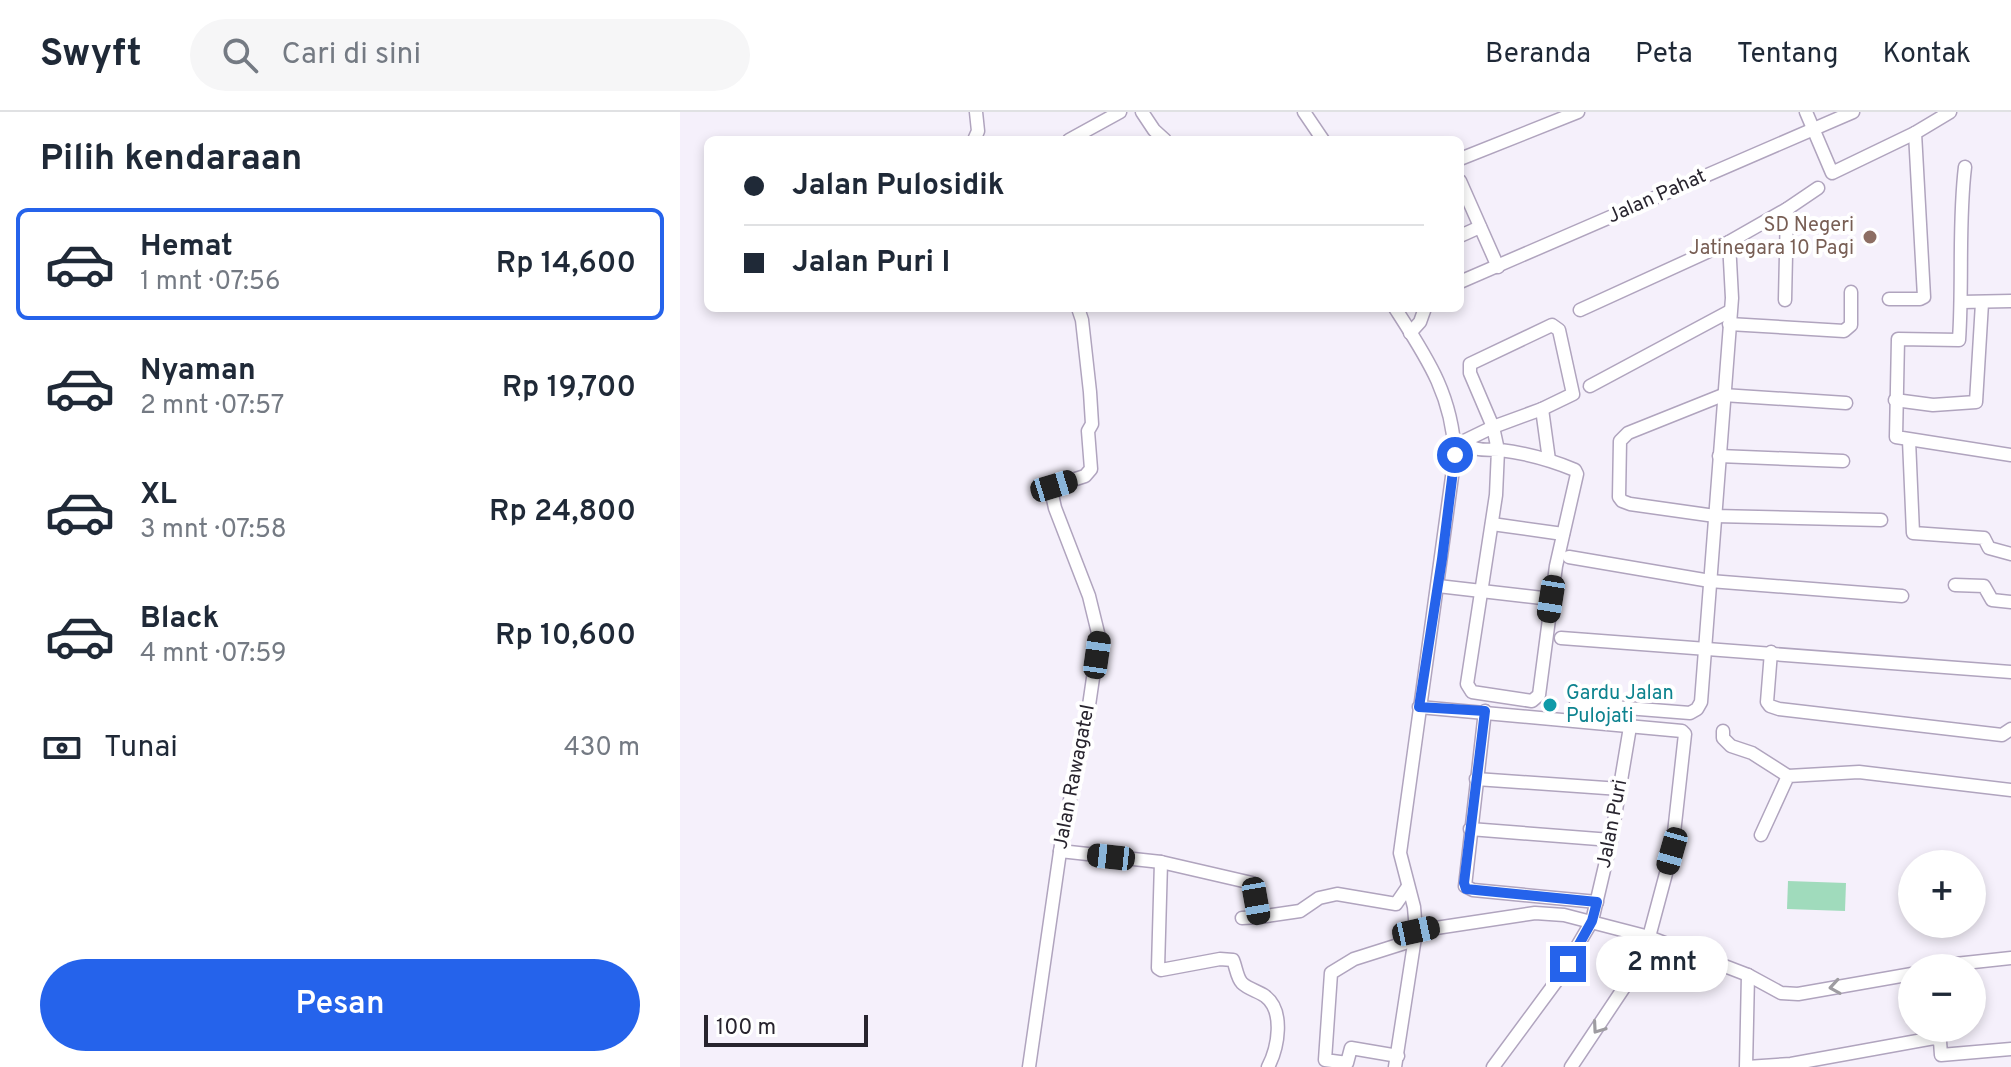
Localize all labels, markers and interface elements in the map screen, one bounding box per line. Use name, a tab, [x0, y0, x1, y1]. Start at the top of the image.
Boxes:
search box	[190, 19, 750, 91]
text: Swyft	[40, 31, 142, 80]
icon: search	[218, 33, 262, 77]
text: Cari di sini	[282, 37, 421, 74]
text: Beranda	[1485, 37, 1591, 73]
text: Peta	[1635, 37, 1693, 73]
text: Tentang	[1737, 37, 1838, 73]
text: Kontak	[1882, 37, 1971, 73]
text: Pilih kendaraan	[40, 137, 302, 183]
street label: Jalan Pahat	[1604, 164, 1710, 230]
text: Jalan Pulosidik	[792, 168, 1005, 205]
place label: SD Negeri Jatinegara 10 Pagi	[1689, 213, 1854, 262]
icon: car	[44, 228, 116, 300]
marker: SD Negeri Jatinegara 10 Pagi	[1861, 228, 1879, 246]
text: Hemat	[140, 229, 233, 266]
text: Jalan Puri I	[792, 245, 950, 282]
text: Rp 14,600	[496, 246, 636, 283]
text: 1 mnt · 07:56	[140, 266, 280, 299]
icon: car	[44, 352, 116, 424]
text: Nyaman	[140, 353, 256, 390]
text: Rp 19,700	[502, 370, 636, 407]
text: 2 mnt · 07:57	[140, 390, 284, 423]
route start	[1437, 437, 1473, 473]
car	[1028, 468, 1080, 504]
icon: car	[44, 476, 116, 548]
text: XL	[140, 477, 177, 514]
text: Rp 24,800	[489, 494, 636, 531]
text: 3 mnt · 07:58	[140, 514, 287, 547]
car	[1535, 573, 1567, 625]
icon: car	[44, 600, 116, 672]
text: Black	[140, 601, 219, 638]
text: Rp 10,600	[495, 618, 636, 655]
car	[1082, 630, 1112, 680]
text: 4 mnt · 07:59	[140, 638, 287, 671]
place label: Gardu Jalan Pulojati	[1566, 681, 1674, 730]
marker: Gardu Jalan Pulojati	[1541, 696, 1559, 714]
street label: Jalan Rawagatel	[1048, 702, 1102, 852]
icon: cash	[40, 726, 84, 770]
text: Tunai	[104, 730, 178, 767]
text: 430 m	[564, 732, 640, 765]
street label: Jalan Puri	[1592, 777, 1634, 871]
car	[1654, 825, 1690, 877]
car	[1086, 843, 1136, 871]
map controls	[1898, 850, 1986, 1042]
button: +	[1898, 850, 1986, 938]
car	[1240, 875, 1272, 927]
car	[1390, 914, 1442, 948]
callout: 2 mnt	[1596, 936, 1728, 992]
route end	[1550, 946, 1586, 982]
text: 2 mnt	[1627, 947, 1697, 980]
button: −	[1898, 954, 1986, 1042]
button: Pesan	[40, 959, 640, 1051]
one-way arrow	[1828, 978, 1842, 995]
scale bar	[704, 1011, 868, 1047]
text: 100 m	[716, 1015, 776, 1042]
one-way arrow	[1593, 1019, 1608, 1033]

